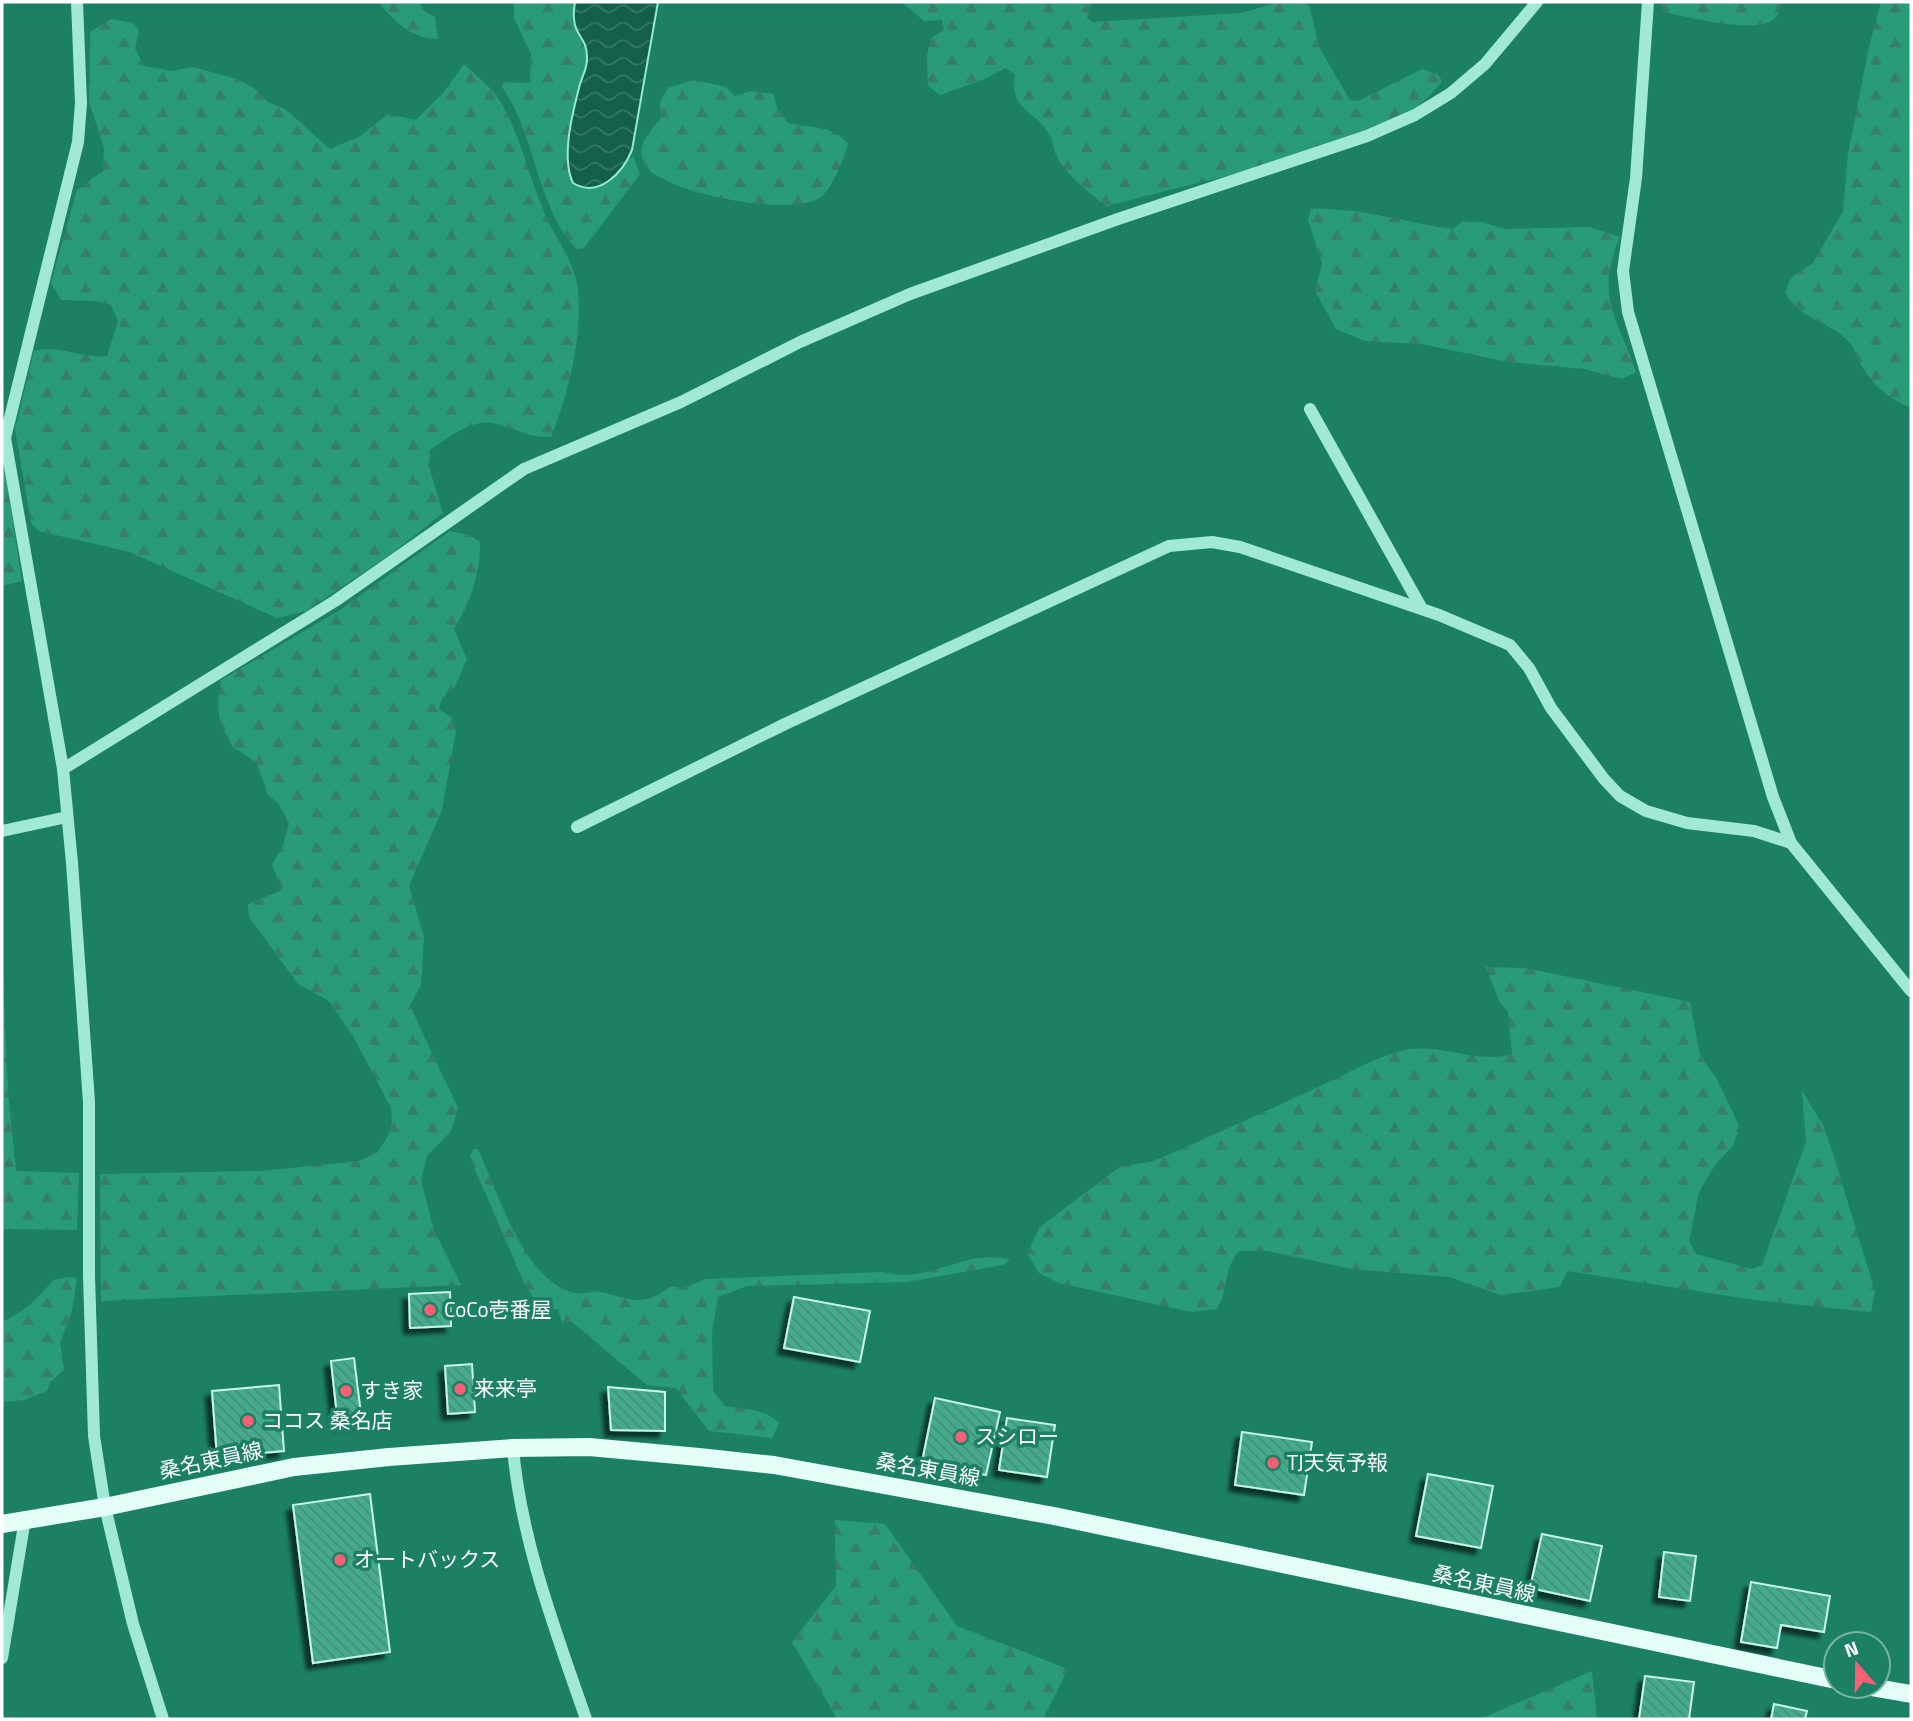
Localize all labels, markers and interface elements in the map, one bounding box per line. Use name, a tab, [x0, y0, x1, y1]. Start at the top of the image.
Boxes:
place label: CoCo壱番屋	[444, 1293, 552, 1325]
marker: CoCo壱番屋	[422, 1302, 438, 1318]
place label: 来来亭	[474, 1372, 537, 1404]
place label: すき家	[360, 1374, 423, 1406]
marker: 来来亭	[452, 1381, 468, 1397]
marker: すき家	[338, 1383, 354, 1399]
place label: ココス 桑名店	[262, 1404, 393, 1436]
marker: ココス 桑名店	[240, 1413, 256, 1429]
place label: スシロー	[975, 1420, 1059, 1452]
marker: スシロー	[953, 1429, 969, 1445]
street label: 桑名東員線	[156, 1433, 265, 1487]
street label: 桑名東員線	[874, 1444, 983, 1494]
place label: TJ天気予報	[1287, 1446, 1388, 1478]
marker: TJ天気予報	[1265, 1455, 1281, 1471]
place label: オートバックス	[354, 1543, 500, 1575]
marker: オートバックス	[332, 1552, 348, 1568]
street label: 桑名東員線	[1430, 1556, 1539, 1610]
north arrow	[1822, 1630, 1892, 1700]
text: N	[1840, 1633, 1862, 1664]

